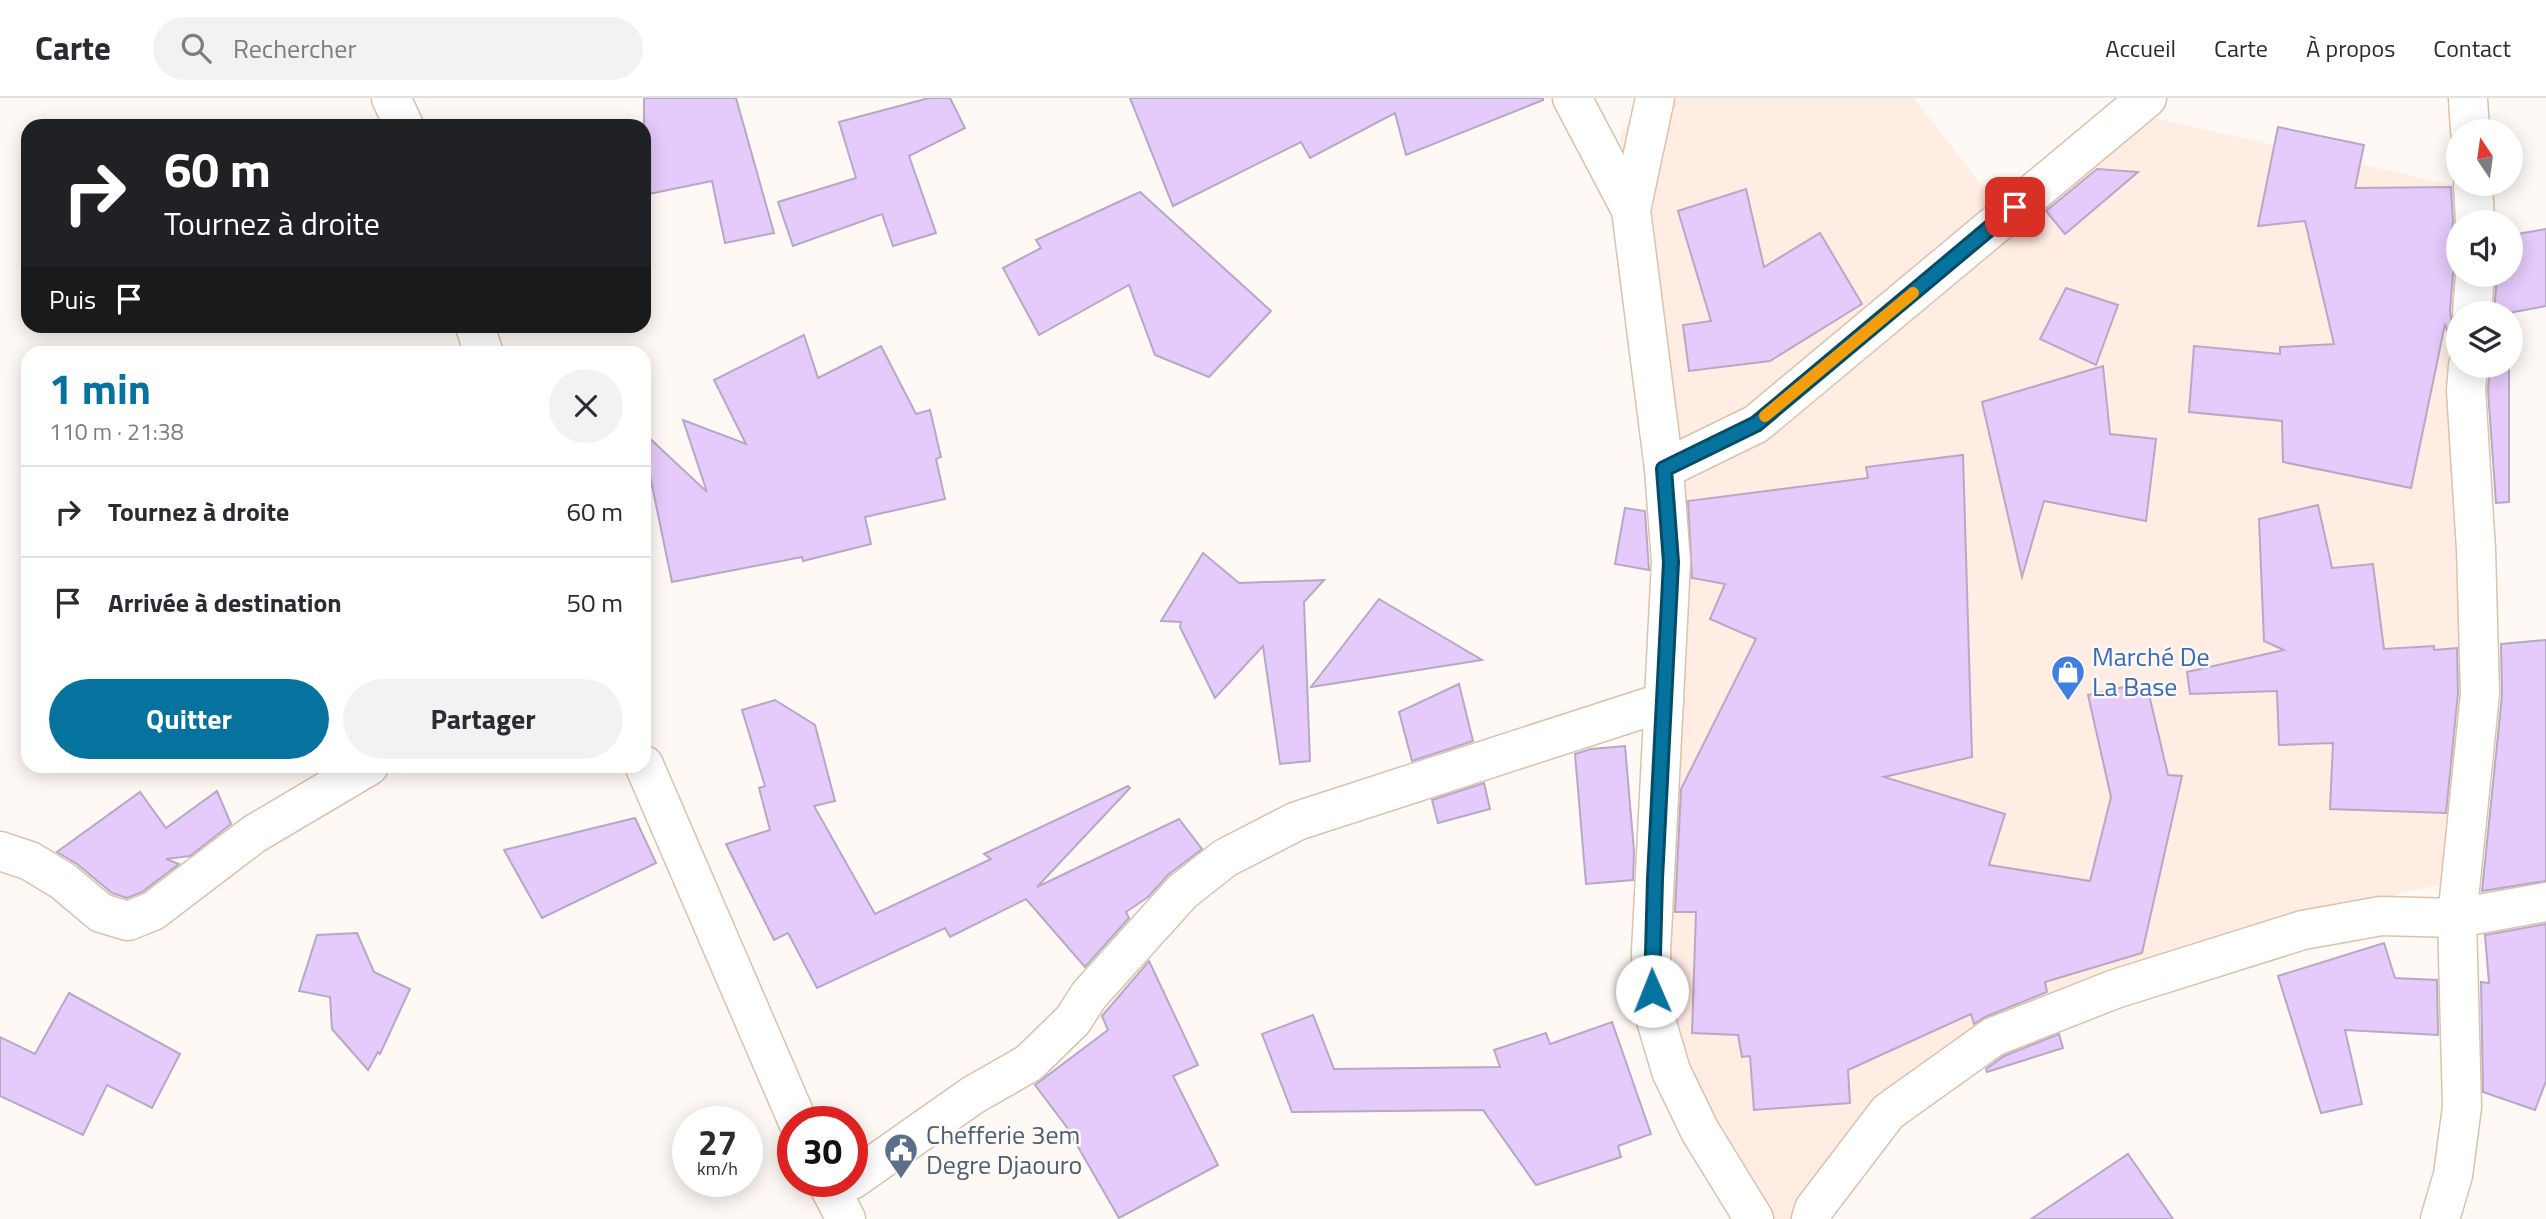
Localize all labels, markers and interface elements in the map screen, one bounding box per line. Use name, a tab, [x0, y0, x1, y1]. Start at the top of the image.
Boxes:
search box	[153, 17, 643, 80]
text: Carte	[35, 23, 111, 73]
icon: search	[177, 29, 215, 67]
text: Rechercher	[233, 29, 356, 68]
text: Accueil	[2105, 30, 2176, 66]
text: Carte	[2214, 30, 2268, 66]
text: À propos	[2306, 30, 2395, 66]
text: Contact	[2433, 30, 2511, 66]
north arrow	[2446, 119, 2524, 196]
map controls	[2446, 119, 2523, 378]
text: 60 m	[164, 131, 271, 206]
icon: right	[49, 147, 140, 238]
pin	[1985, 177, 2045, 237]
icon: arrive	[1996, 188, 2034, 226]
text: Tournez à droite	[164, 199, 380, 247]
button: sound	[2446, 210, 2523, 287]
text: Puis	[49, 280, 96, 319]
icon: arrive	[110, 280, 148, 318]
button: layers	[2446, 301, 2523, 378]
text: 1 min	[49, 356, 151, 420]
button: close	[549, 369, 623, 443]
text: 110 m · 21:38	[49, 414, 184, 449]
text: Tournez à droite	[108, 492, 289, 531]
text: 60 m	[566, 492, 623, 531]
icon: right	[49, 493, 87, 531]
text: Arrivée à destination	[108, 583, 342, 622]
text: 50 m	[566, 583, 623, 622]
icon: arrive	[49, 584, 87, 622]
place label: Marché De La Base	[2092, 637, 2210, 706]
shop icon: Marché De La Base	[2049, 653, 2087, 702]
button: Quitter	[49, 679, 329, 759]
button: Partager	[343, 679, 623, 759]
position arrow	[1615, 954, 1689, 1028]
speed limit sign: 30	[777, 1106, 868, 1197]
text: 27	[698, 1115, 737, 1169]
place label: Chefferie 3em Degre Djaouro	[926, 1115, 1082, 1184]
public building icon: Chefferie 3em Degre Djaouro	[882, 1131, 920, 1180]
text: km/h	[697, 1155, 738, 1182]

